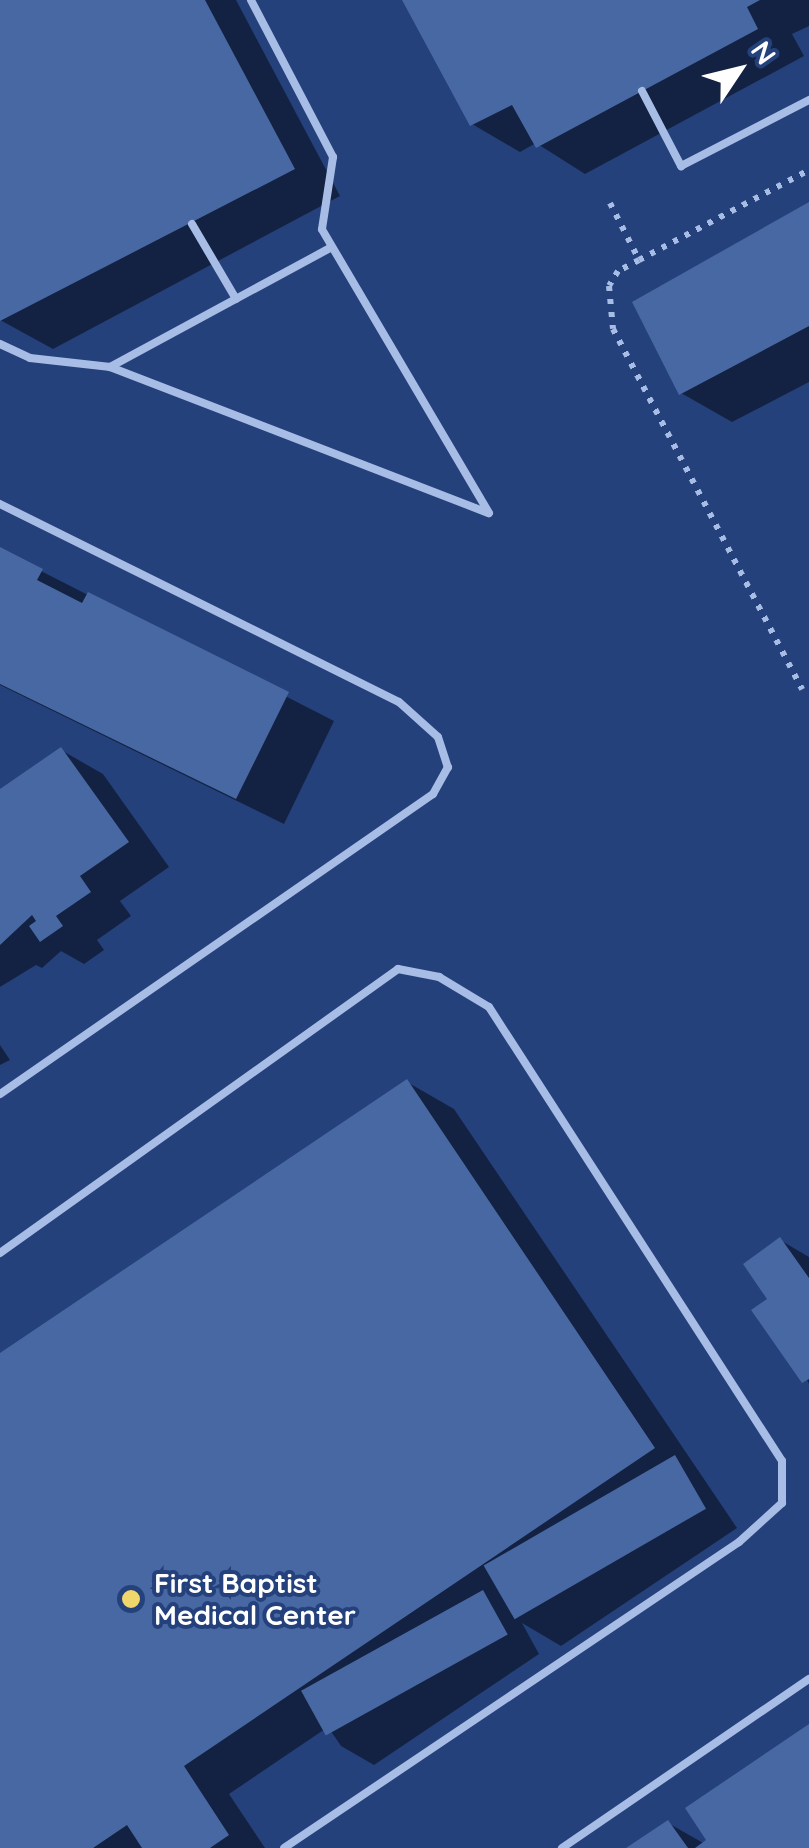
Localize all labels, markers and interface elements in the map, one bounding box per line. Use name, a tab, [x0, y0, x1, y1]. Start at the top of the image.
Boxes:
north arrow	[689, 20, 789, 120]
text: N	[744, 34, 784, 71]
place label: First Baptist Medical Center	[154, 1566, 356, 1632]
marker: First Baptist Medical Center	[118, 1586, 144, 1612]

